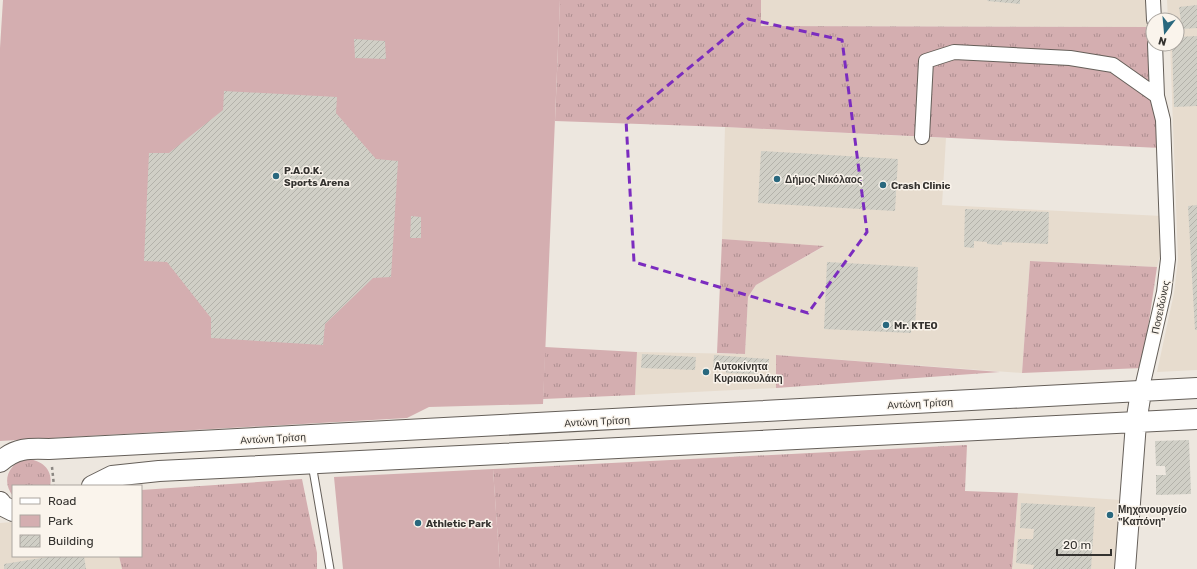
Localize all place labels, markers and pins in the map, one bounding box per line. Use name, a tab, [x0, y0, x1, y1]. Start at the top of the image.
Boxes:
place label: P.A.O.K. Sports Arena	[284, 165, 350, 189]
marker: P.A.O.K. Sports Arena	[271, 171, 281, 181]
marker: Δήμος Νικόλαος	[772, 174, 782, 184]
place label: Δήμος Νικόλαος	[785, 174, 862, 186]
marker: Crash Clinic	[878, 180, 888, 190]
place label: Crash Clinic	[891, 180, 951, 192]
marker: Mr. KTEO	[881, 320, 891, 330]
place label: Mr. KTEO	[894, 320, 938, 332]
place label: Αυτοκίνητα Κυριακουλάκη	[714, 361, 783, 385]
marker: Αυτοκίνητα Κυριακουλάκη	[701, 367, 711, 377]
place label: Μηχανουργείο "Καπόνη"	[1118, 504, 1187, 528]
marker: Μηχανουργείο "Καπόνη"	[1105, 510, 1115, 520]
marker: Athletic Park	[413, 518, 423, 528]
place label: Athletic Park	[426, 518, 491, 530]

